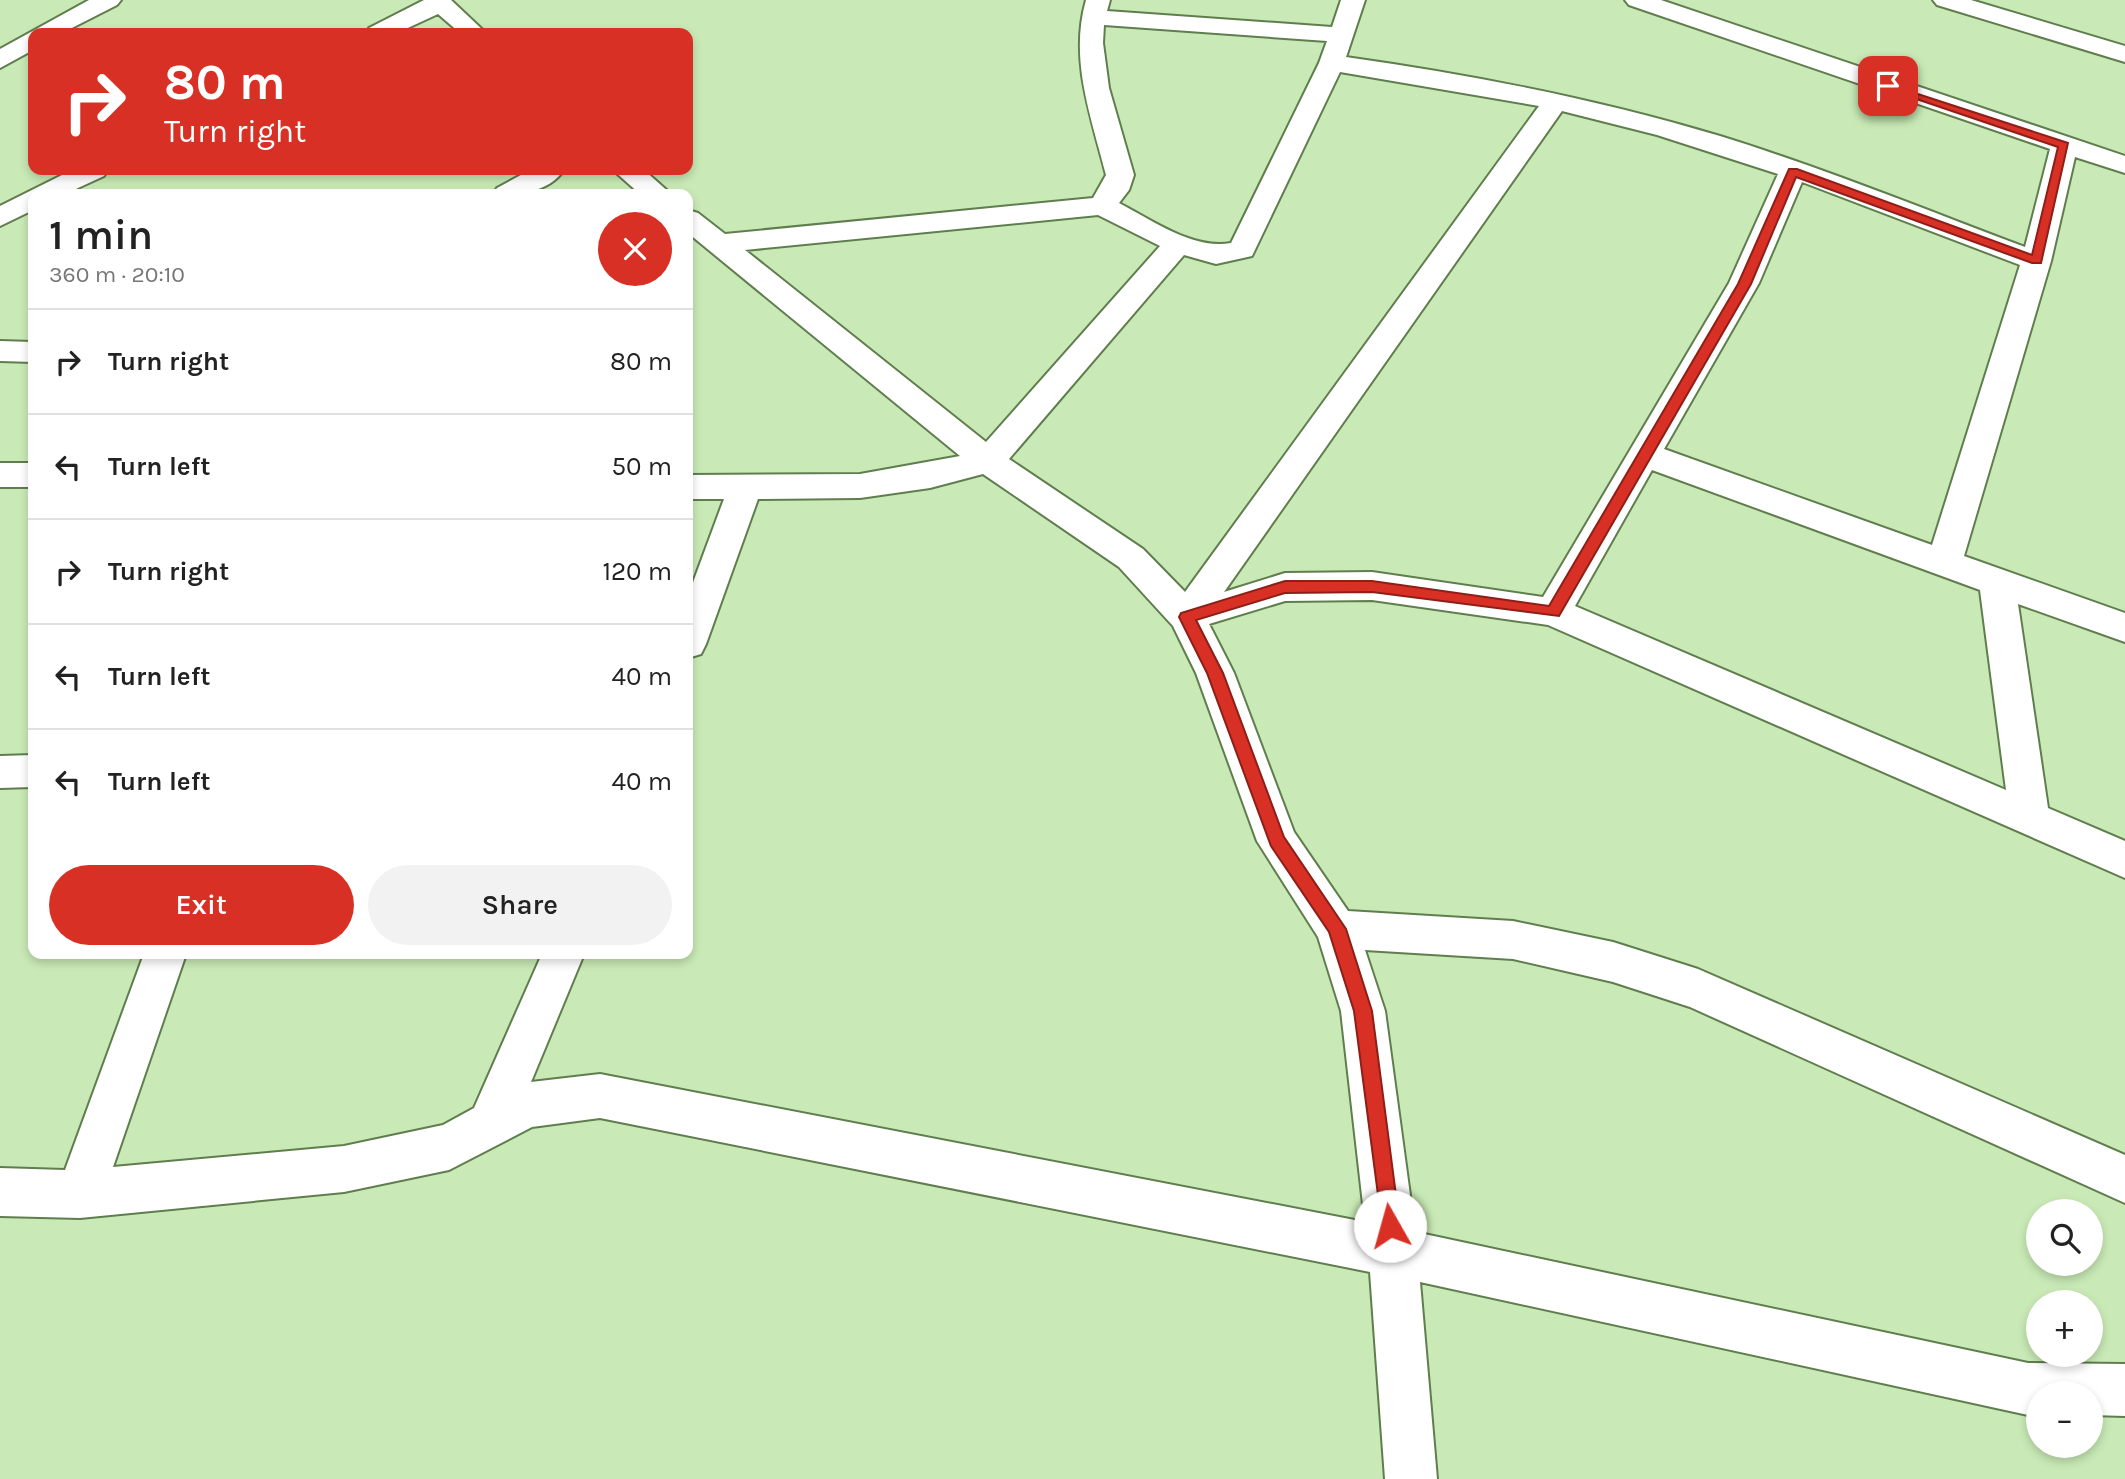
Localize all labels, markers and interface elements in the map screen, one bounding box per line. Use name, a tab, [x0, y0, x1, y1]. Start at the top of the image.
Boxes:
text: 80 m	[164, 54, 286, 111]
icon: right	[49, 56, 140, 147]
pin	[1858, 56, 1918, 116]
icon: arrive	[1869, 67, 1907, 105]
text: Turn right	[164, 113, 306, 150]
text: 1 min	[49, 210, 153, 260]
button: close	[598, 212, 672, 286]
text: 360 m · 20:10	[49, 261, 185, 288]
icon: right	[49, 343, 87, 381]
text: Turn right	[108, 346, 229, 377]
text: 80 m	[610, 346, 672, 377]
icon: left	[49, 448, 87, 486]
text: Turn left	[108, 451, 210, 482]
text: 50 m	[611, 451, 672, 482]
icon: right	[49, 553, 87, 591]
text: Turn right	[108, 556, 229, 587]
text: 120 m	[602, 556, 672, 587]
icon: left	[49, 658, 87, 696]
text: Turn left	[108, 661, 210, 692]
text: 40 m	[612, 661, 672, 692]
icon: left	[49, 763, 87, 801]
text: Turn left	[108, 766, 210, 797]
text: 40 m	[612, 766, 672, 797]
button: Exit	[49, 865, 354, 945]
button: Share	[368, 865, 672, 945]
position arrow	[1353, 1189, 1427, 1263]
map controls	[2026, 1199, 2103, 1458]
button: search	[2026, 1199, 2103, 1276]
button: +	[2026, 1290, 2103, 1367]
button: −	[2026, 1381, 2103, 1458]

